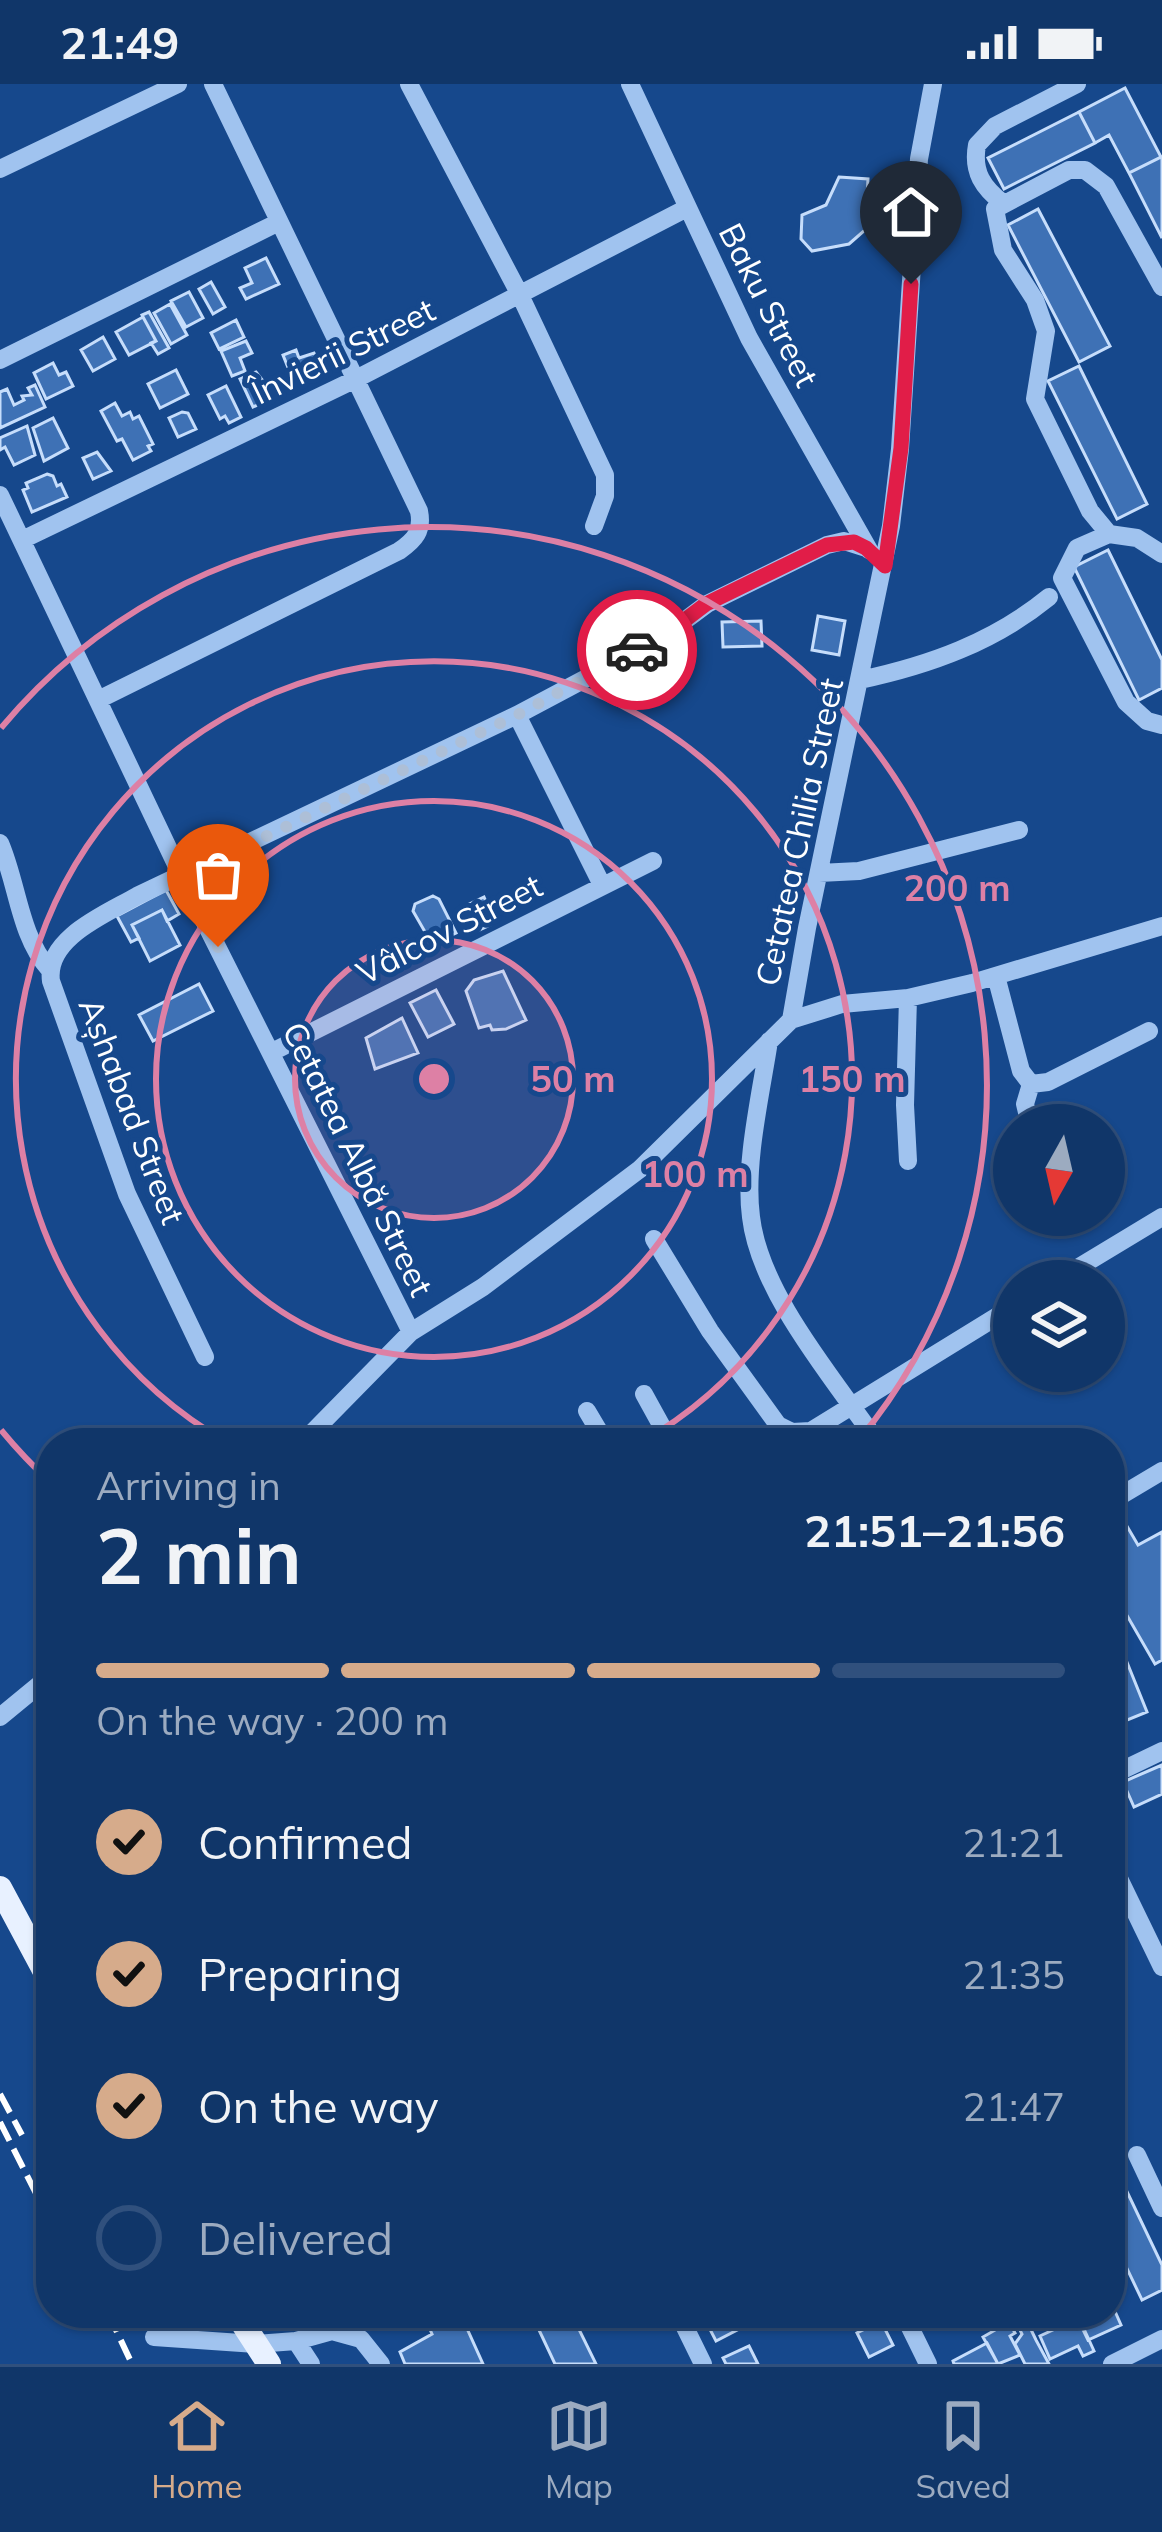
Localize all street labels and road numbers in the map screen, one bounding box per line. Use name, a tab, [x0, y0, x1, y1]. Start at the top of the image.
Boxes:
street label: Baku Street	[711, 216, 828, 393]
street label: Învierii Street	[243, 289, 441, 413]
street label: Cetatea Chilia Street	[746, 674, 851, 990]
street label: Vâlcov Street	[349, 864, 548, 993]
street label: Așhabad Street	[70, 992, 194, 1230]
street label: Cetatea Albă Street	[274, 1015, 443, 1303]

